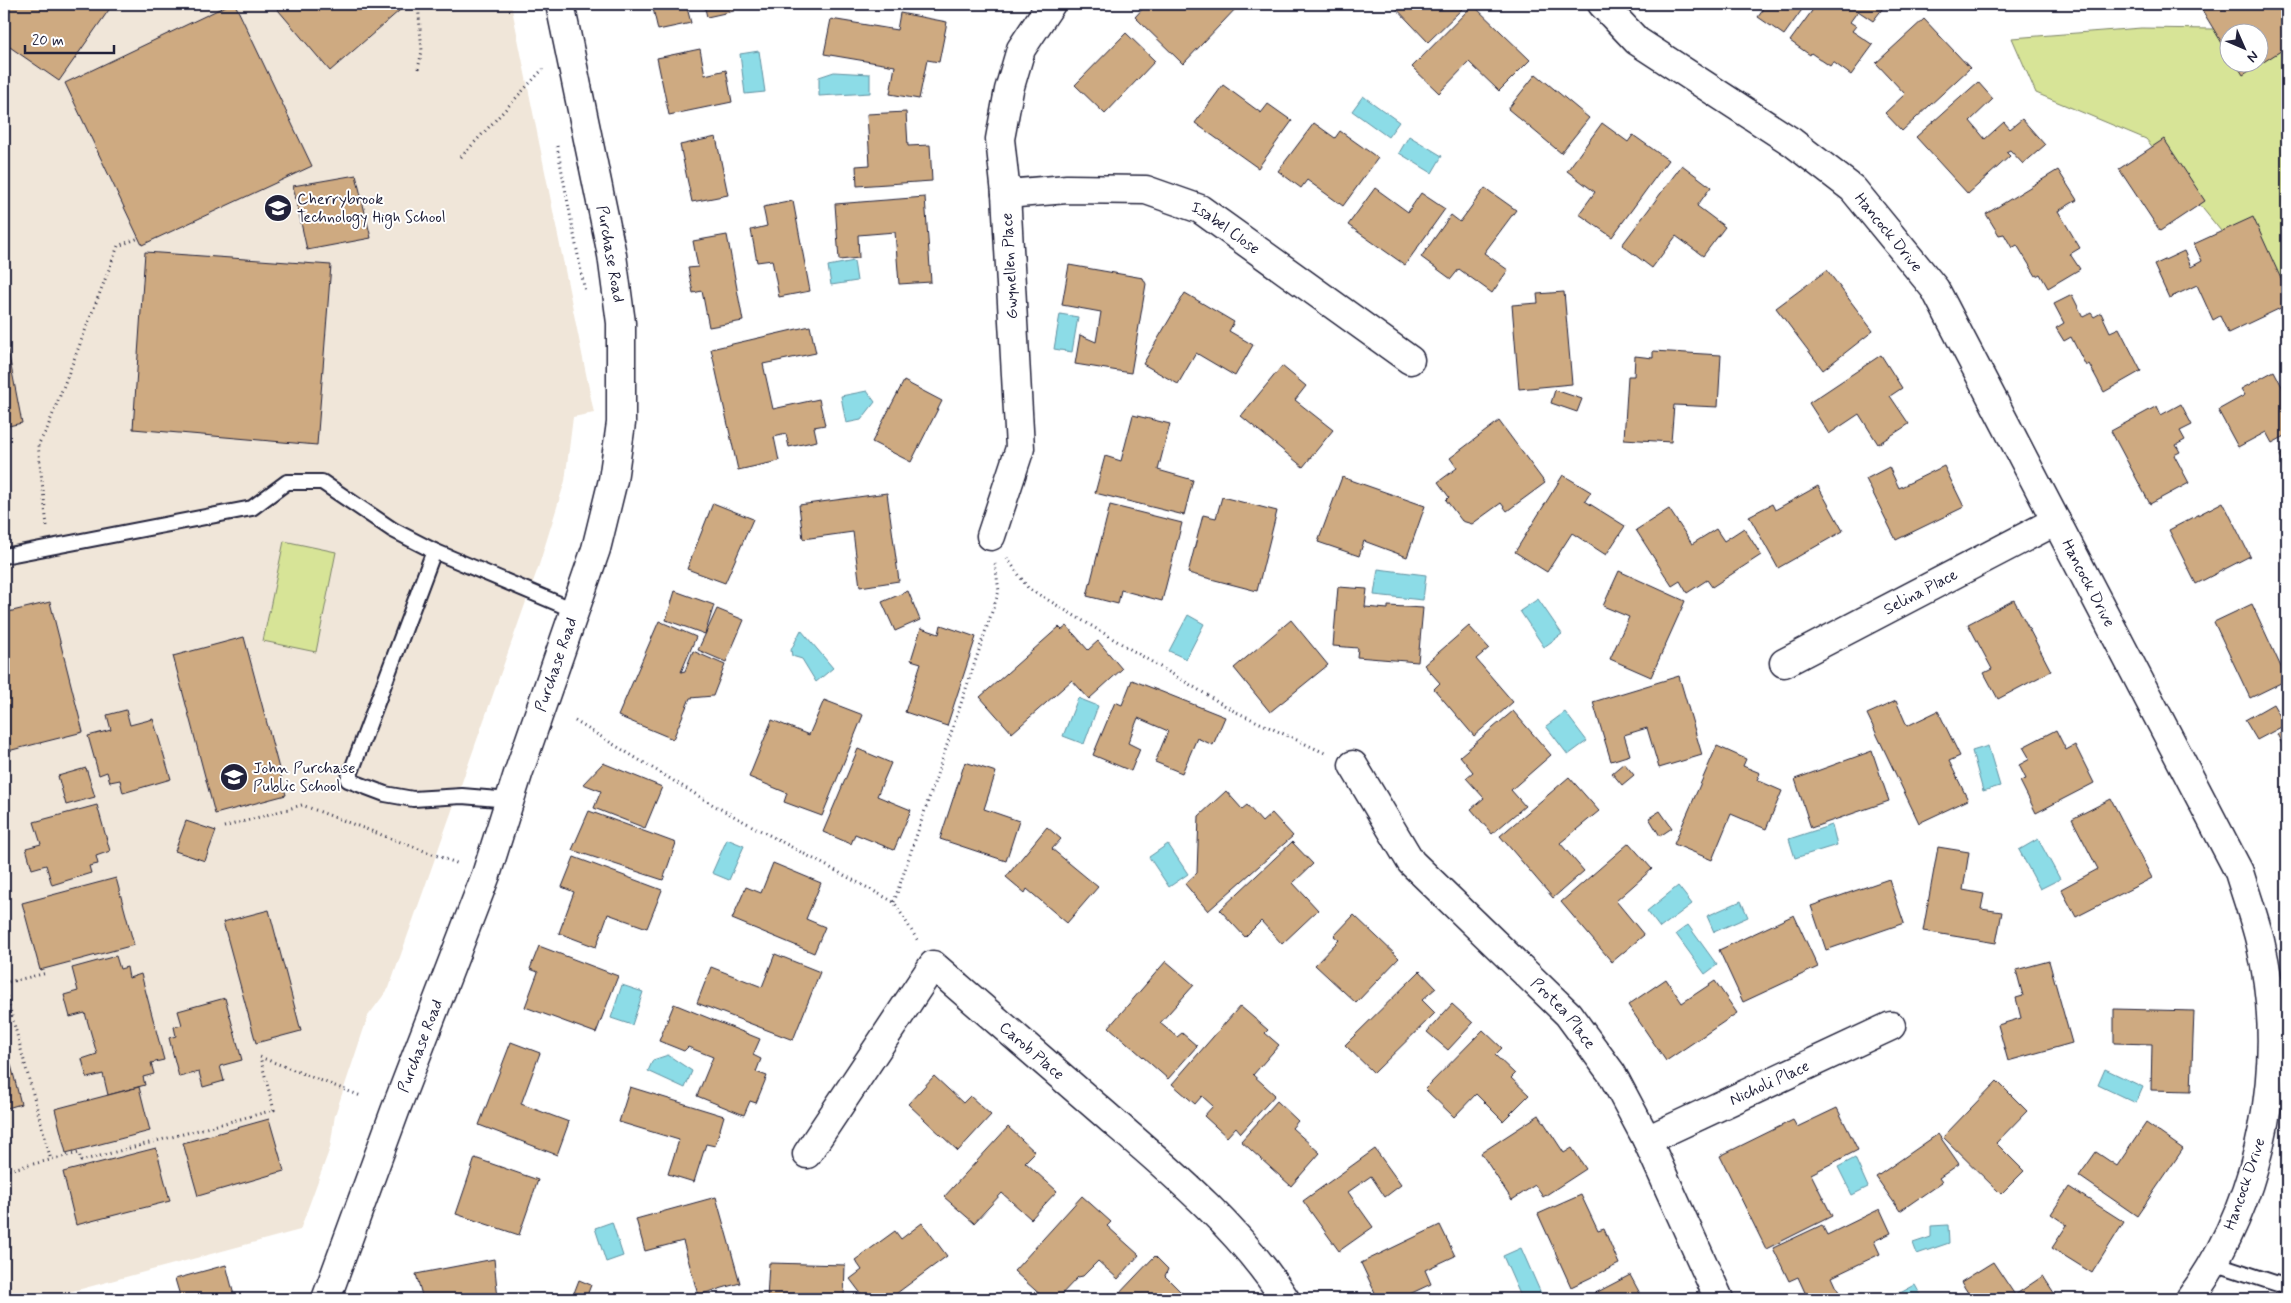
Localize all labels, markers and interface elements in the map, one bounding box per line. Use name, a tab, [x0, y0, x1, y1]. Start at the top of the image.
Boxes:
scale bar	[25, 22, 114, 54]
north arrow	[2218, 22, 2268, 72]
text: 20 m	[32, 31, 64, 51]
text: N	[2243, 47, 2262, 66]
street label: Hancock Drive	[1850, 188, 1927, 276]
place label: Cherrybrook Technology High School	[297, 189, 446, 229]
school or university icon: Cherrybrook Technology High School	[263, 193, 293, 223]
street label: Isabel Close	[1189, 196, 1264, 259]
street label: Purchase Road	[591, 204, 629, 304]
street label: Gwynellen Place	[997, 212, 1023, 320]
street label: Hancock Drive	[2057, 535, 2120, 631]
street label: Selina Place	[1880, 563, 1962, 620]
street label: Purchase Road	[530, 615, 582, 714]
place label: John Purchase Public School	[253, 758, 355, 797]
school or university icon: John Purchase Public School	[219, 762, 249, 792]
street label: Protea Place	[1526, 973, 1601, 1053]
street label: Purchase Road	[393, 996, 448, 1096]
street label: Carob Place	[995, 1017, 1069, 1085]
street label: Nicholi Place	[1726, 1055, 1813, 1111]
street label: Hancock Drive	[2219, 1135, 2271, 1233]

